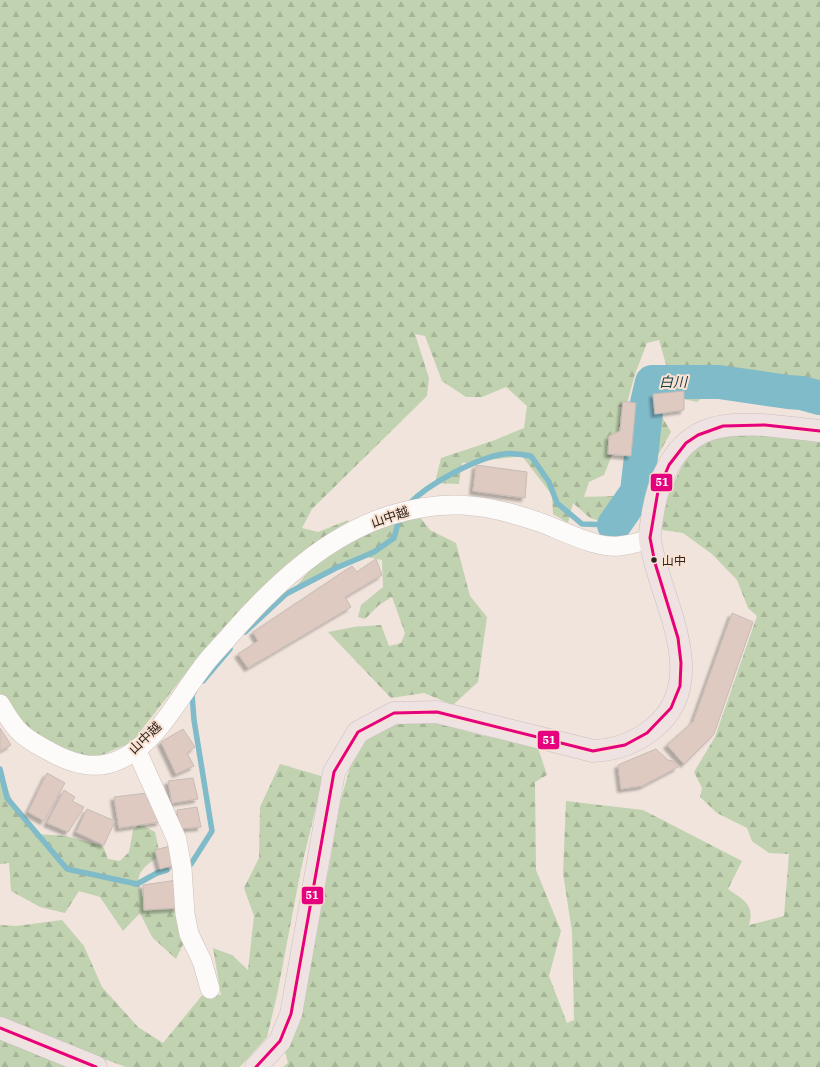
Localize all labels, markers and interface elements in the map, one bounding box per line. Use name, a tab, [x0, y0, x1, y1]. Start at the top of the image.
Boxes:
water label: 白川	[659, 373, 689, 391]
line badge: 51	[650, 473, 673, 492]
text: 51	[655, 475, 669, 489]
street label: 山中越	[369, 503, 411, 531]
place label: 山中	[662, 553, 686, 568]
marker: 山中	[649, 555, 659, 565]
street label: 山中越	[125, 718, 165, 758]
line badge: 51	[537, 730, 560, 750]
text: 51	[542, 733, 556, 747]
line badge: 51	[301, 886, 324, 905]
text: 51	[305, 888, 319, 902]

